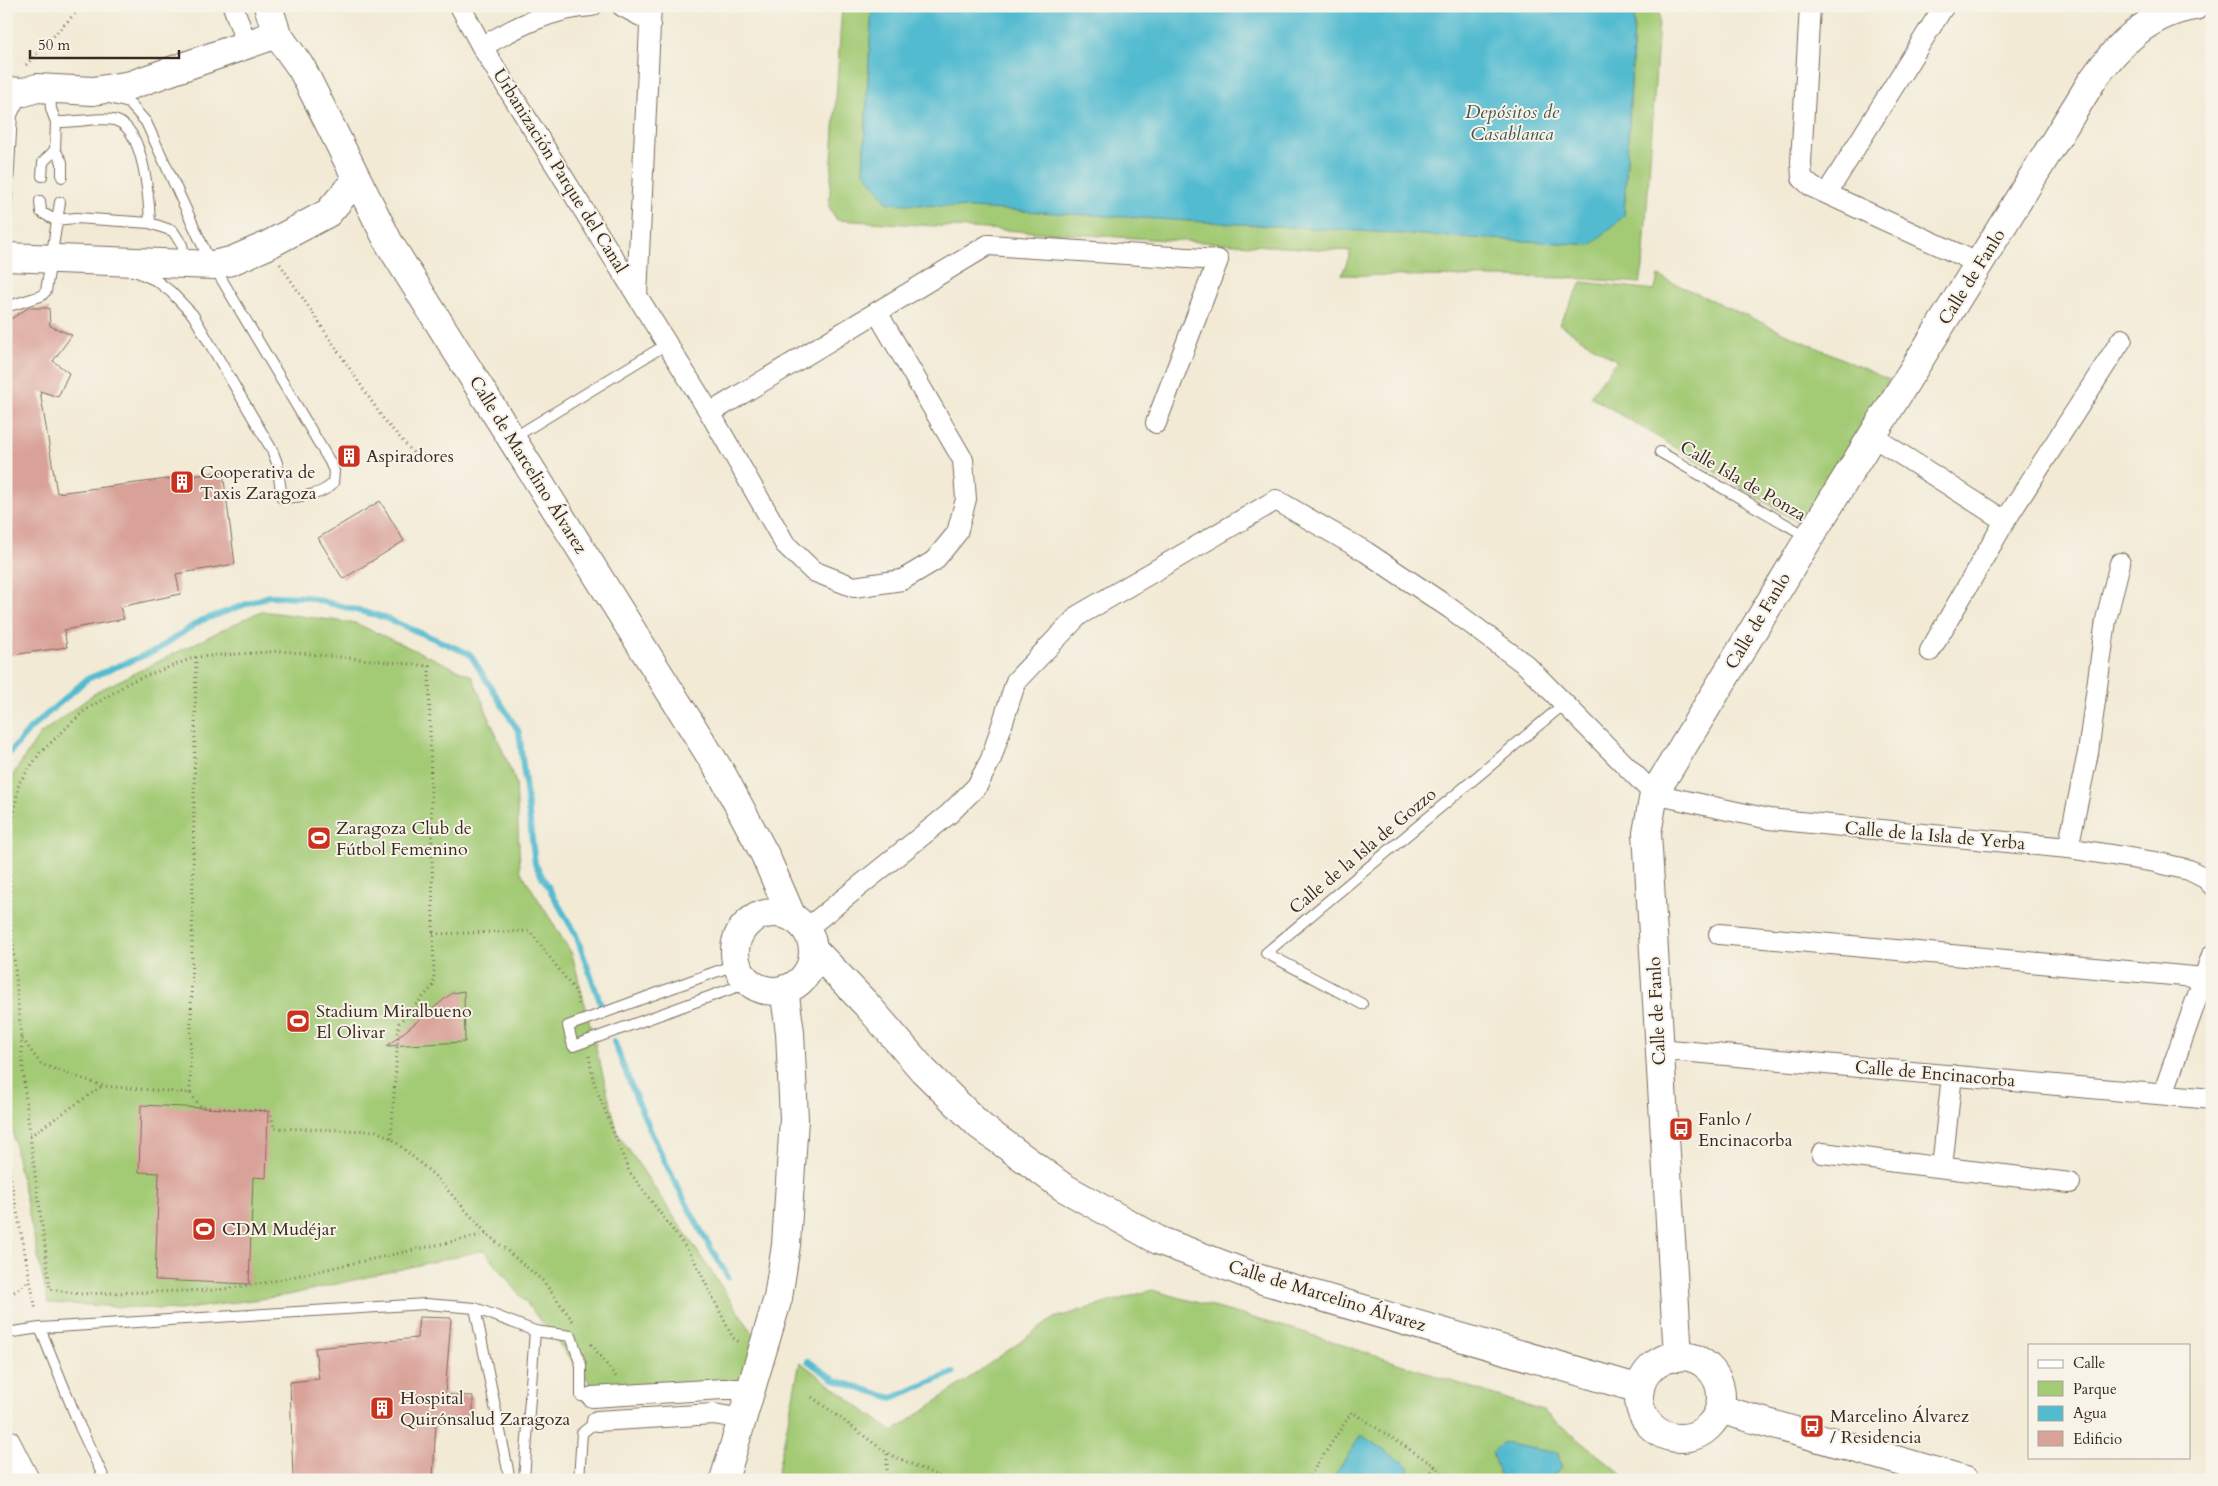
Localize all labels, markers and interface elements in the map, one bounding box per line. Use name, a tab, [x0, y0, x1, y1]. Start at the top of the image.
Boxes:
scale bar	[30, 28, 179, 60]
text: 50 m	[38, 35, 70, 55]
street label: Urbanización Parque del Canal	[487, 64, 634, 278]
water label: Depósitos de Casablanca	[1465, 99, 1560, 147]
street label: Calle de Fanlo	[1933, 224, 2012, 330]
street label: Calle de Marcelino Álvarez	[463, 371, 593, 559]
street label: Calle Isla de Ponza	[1675, 435, 1811, 527]
building icon: Aspiradores	[336, 443, 362, 469]
place label: Aspiradores	[366, 444, 454, 469]
place label: Cooperativa de Taxis Zaragoza	[200, 460, 317, 506]
building icon: Cooperativa de Taxis Zaragoza	[169, 469, 195, 495]
street label: Calle de Fanlo	[1719, 568, 1797, 674]
street label: Calle de la Isla de Gozzo	[1284, 782, 1442, 920]
place label: Zaragoza Club de Fútbol Femenino	[336, 816, 472, 862]
street label: Calle de la Isla de Yerba	[1844, 816, 2026, 856]
sports icon: Zaragoza Club de Fútbol Femenino	[306, 825, 332, 851]
street label: Calle de Fanlo	[1642, 956, 1672, 1066]
place label: Stadium Miralbueno El Olivar	[316, 999, 472, 1045]
sports icon: Stadium Miralbueno El Olivar	[285, 1008, 311, 1034]
street label: Calle de Encinacorba	[1854, 1055, 2016, 1093]
place label: Fanlo / Encinacorba	[1698, 1107, 1793, 1153]
bus stop icon: Fanlo / Encinacorba	[1668, 1116, 1694, 1142]
sports icon: CDM Mudéjar	[191, 1216, 217, 1242]
place label: CDM Mudéjar	[222, 1217, 337, 1242]
street label: Calle de Marcelino Álvarez	[1225, 1254, 1429, 1338]
legend	[2028, 1344, 2190, 1458]
text: Calle	[2073, 1353, 2106, 1373]
text: Parque	[2073, 1379, 2117, 1399]
place label: Hospital Quirónsalud Zaragoza	[400, 1386, 570, 1432]
building icon: Hospital Quirónsalud Zaragoza	[369, 1395, 395, 1421]
text: Agua	[2073, 1403, 2107, 1423]
place label: Marcelino Álvarez / Residencia	[1830, 1404, 1969, 1450]
bus stop icon: Marcelino Álvarez / Residencia	[1799, 1413, 1825, 1439]
text: Edificio	[2073, 1429, 2122, 1449]

